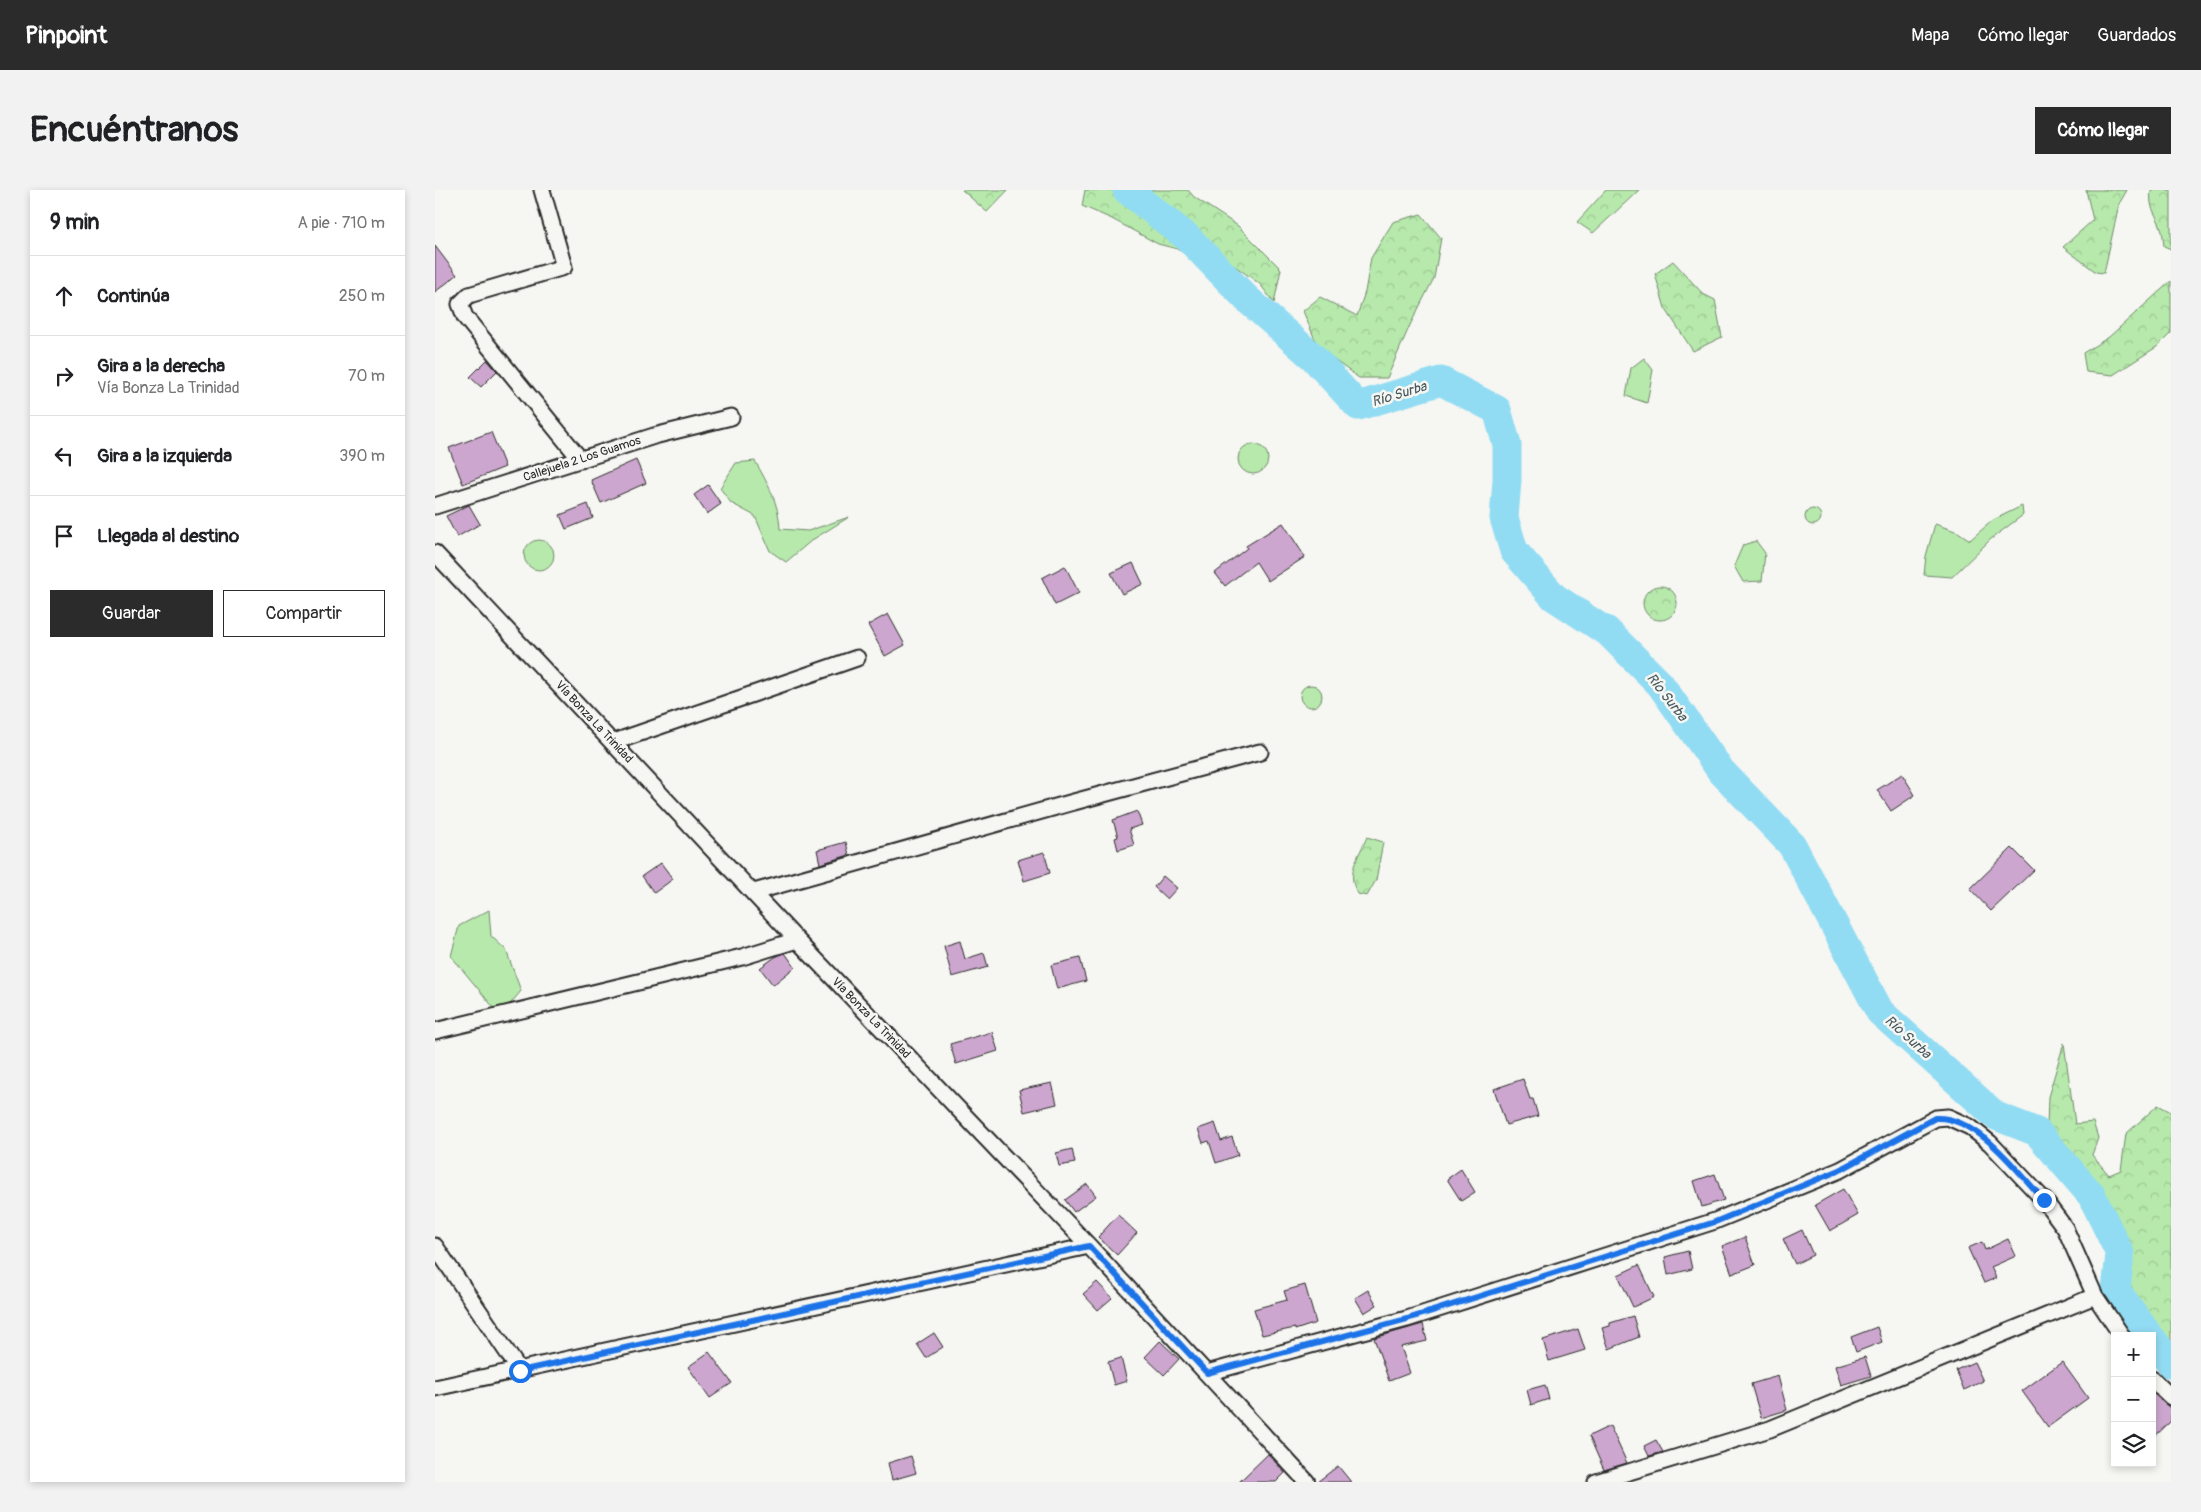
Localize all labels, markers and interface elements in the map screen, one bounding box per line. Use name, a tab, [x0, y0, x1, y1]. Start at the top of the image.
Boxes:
text: Pinpoint	[25, 21, 107, 50]
text: Mapa	[1911, 24, 1949, 47]
text: Cómo llegar	[1977, 24, 2069, 47]
text: Guardados	[2097, 24, 2176, 47]
button: Cómo llegar	[2035, 107, 2171, 154]
text: Encuéntranos	[30, 108, 238, 152]
text: 9 min	[50, 209, 99, 236]
text: A pie · 710 m	[297, 213, 385, 233]
icon: ahead	[50, 282, 78, 310]
text: Continúa	[97, 284, 170, 308]
text: 250 m	[339, 286, 385, 306]
text: Gira a la derecha	[97, 354, 225, 378]
icon: right	[50, 362, 78, 390]
text: 70 m	[348, 366, 385, 386]
water label: Río Surba	[1370, 377, 1430, 410]
text: Vía Bonza La Trinidad	[97, 378, 240, 398]
street label: Callejuela 2 Los Guamos	[521, 433, 643, 485]
icon: left	[50, 442, 78, 470]
text: Gira a la izquierda	[97, 444, 232, 468]
text: 390 m	[339, 446, 385, 466]
icon: arrive	[50, 522, 78, 550]
text: Llegada al destino	[97, 524, 239, 548]
button: Guardar	[50, 590, 213, 637]
button: Compartir	[223, 590, 385, 637]
water label: Río Surba	[1643, 670, 1692, 726]
street label: Vía Bonza La Trinidad	[552, 678, 636, 766]
street label: Vía Bonza La Trinidad	[828, 974, 914, 1062]
water label: Río Surba	[1881, 1012, 1936, 1063]
route end	[2033, 1189, 2056, 1212]
map controls	[2111, 1332, 2156, 1467]
button: +	[2111, 1332, 2156, 1377]
route start	[509, 1360, 532, 1383]
button: −	[2111, 1377, 2156, 1422]
button: layers	[2111, 1422, 2156, 1467]

